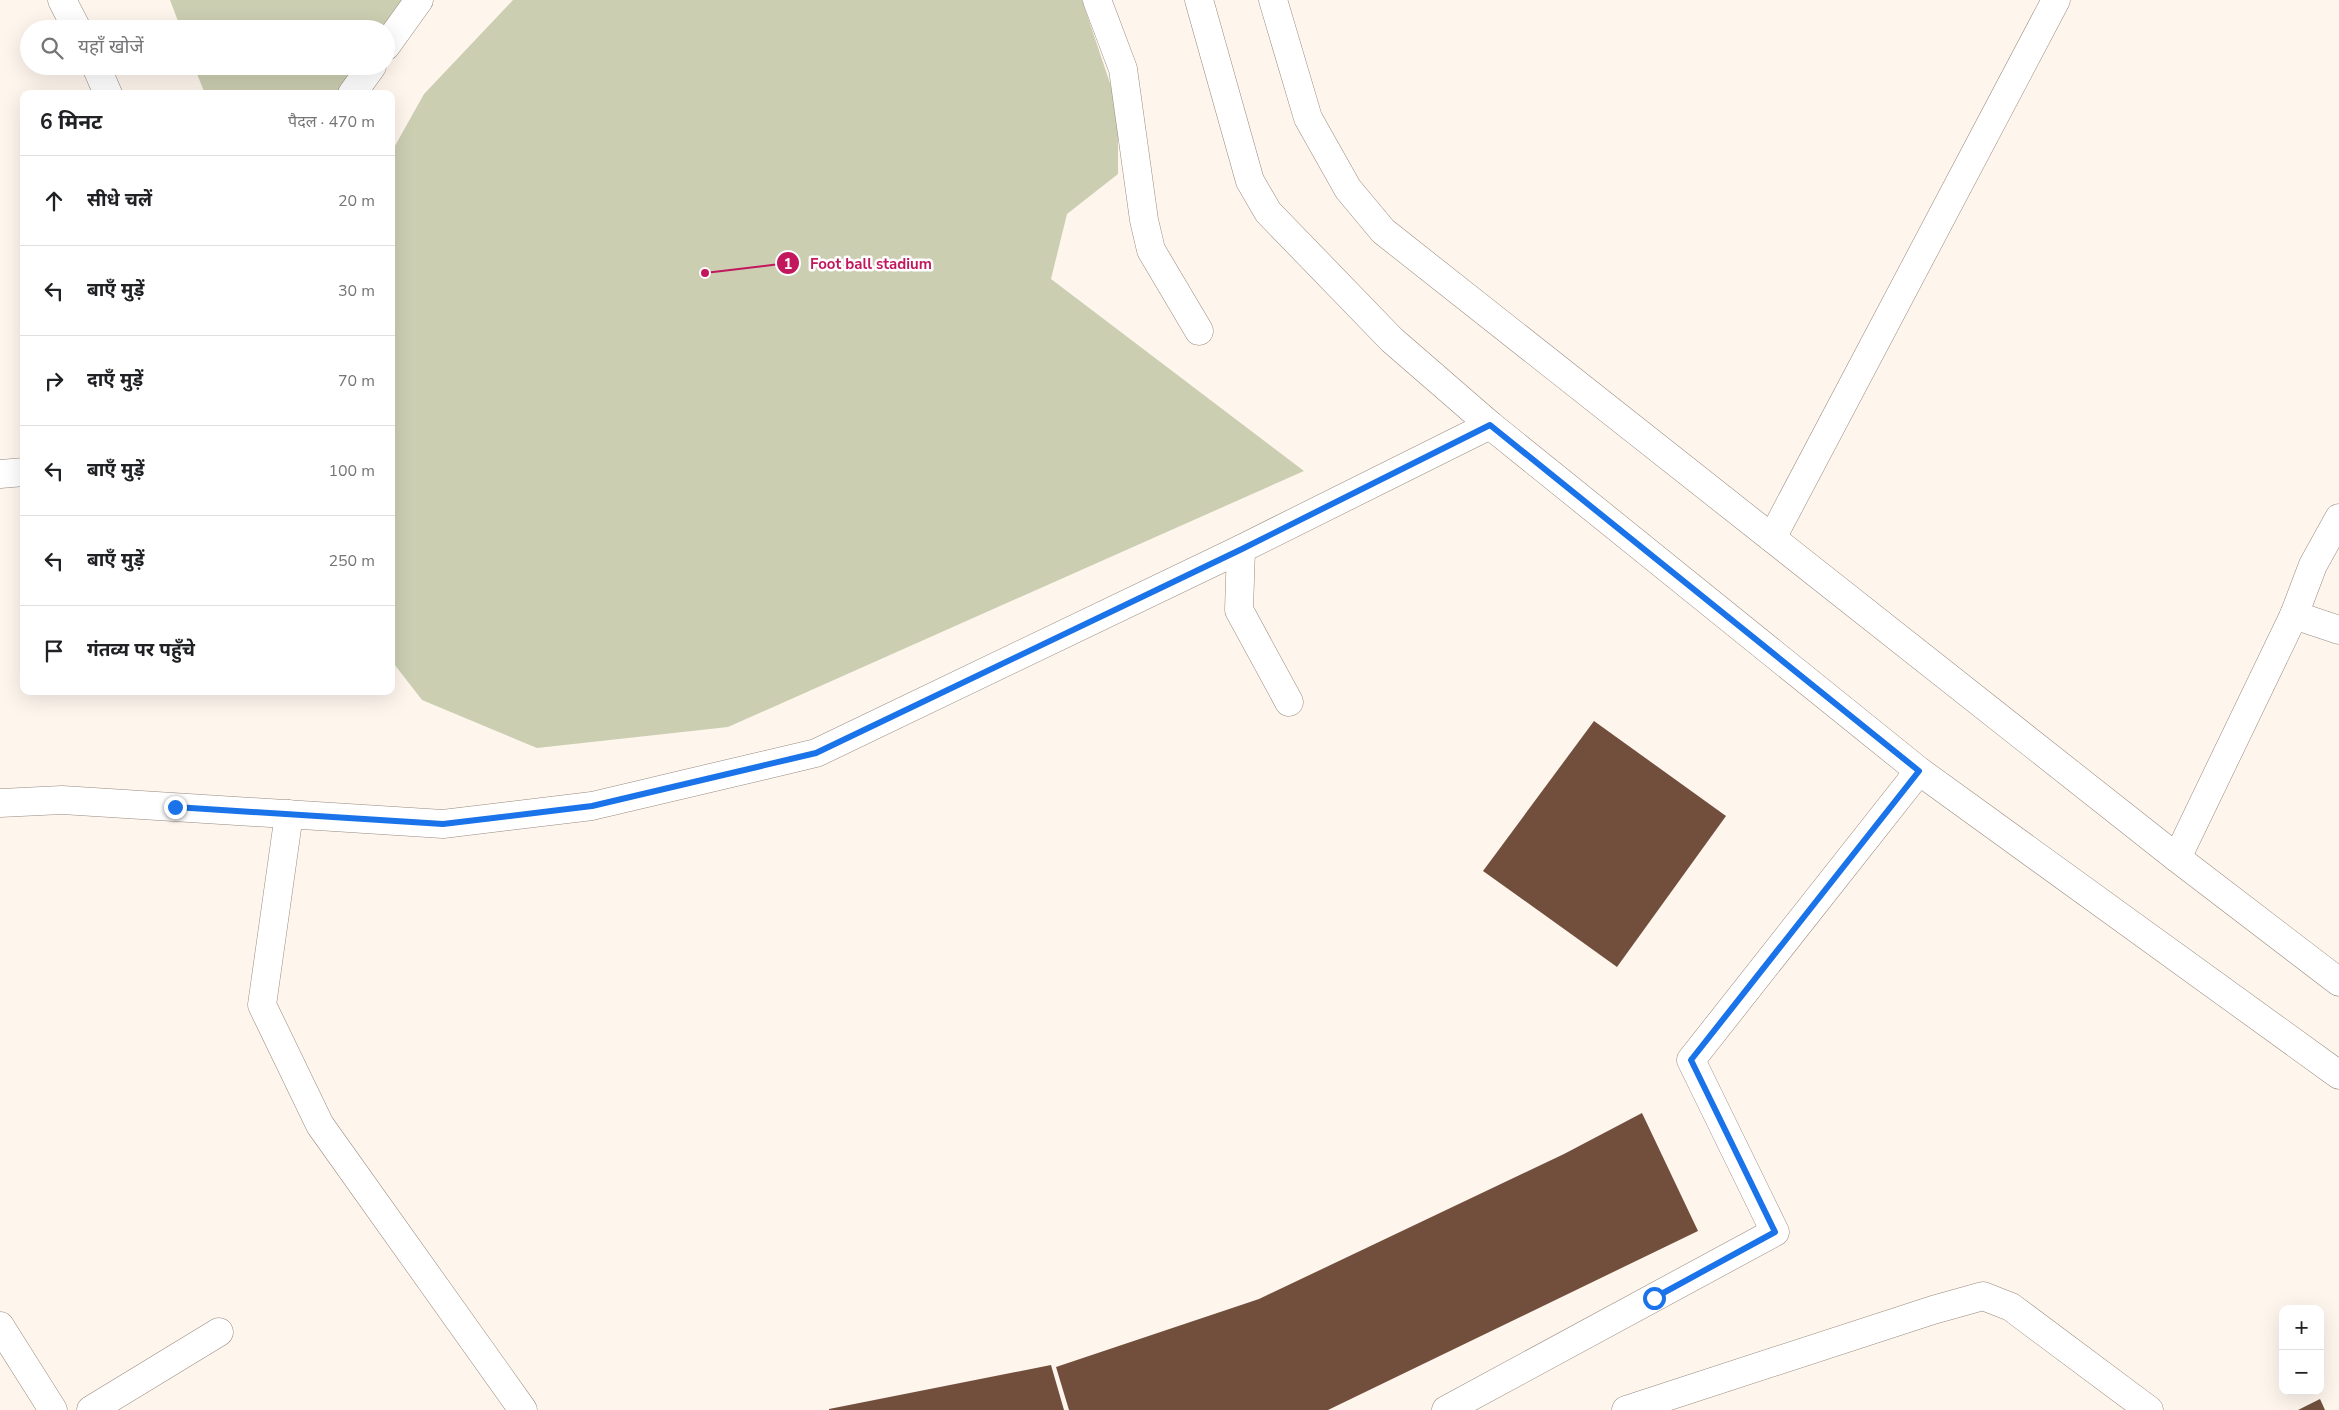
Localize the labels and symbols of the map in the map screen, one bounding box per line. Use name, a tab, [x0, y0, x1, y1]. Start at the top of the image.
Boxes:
callout: Foot ball stadium	[775, 248, 942, 278]
text: 1	[783, 254, 793, 274]
text: Foot ball stadium	[810, 254, 932, 274]
route end	[164, 796, 187, 819]
route start	[1643, 1287, 1666, 1310]

